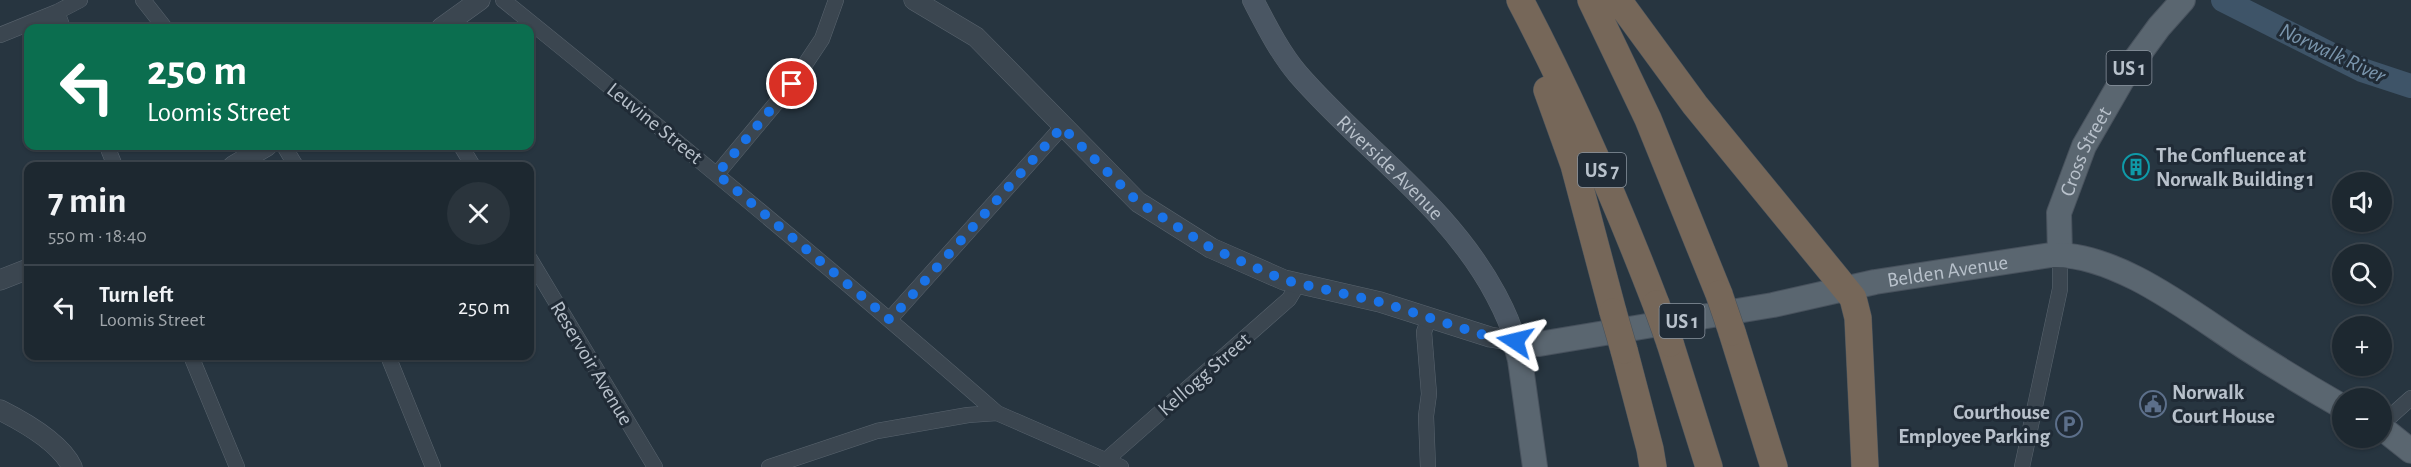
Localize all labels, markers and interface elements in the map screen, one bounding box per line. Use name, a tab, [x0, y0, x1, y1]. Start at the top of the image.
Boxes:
water label: Norwalk River	[2276, 19, 2390, 87]
icon: left	[48, 48, 126, 126]
text: 250 m	[147, 50, 247, 92]
road number: US 1	[2106, 51, 2152, 85]
pin	[766, 58, 817, 109]
icon: arrive	[775, 67, 808, 100]
street label: Leuvine Street	[603, 79, 707, 168]
text: Loomis Street	[147, 99, 290, 126]
street label: Cross Street	[2056, 103, 2115, 199]
street label: Riverside Avenue	[1333, 111, 1447, 224]
place label: The Confluence at Norwalk Building 1	[2156, 145, 2314, 190]
building icon: The Confluence at Norwalk Building 1	[2121, 152, 2151, 182]
road number: US 7	[1578, 153, 1626, 187]
map controls	[2332, 172, 2392, 448]
button: sound	[2332, 172, 2392, 232]
button: close	[447, 182, 510, 245]
text: 7 min	[48, 183, 126, 219]
text: 550 m · 18:40	[48, 226, 147, 246]
button: search	[2332, 244, 2392, 304]
street label: Belden Avenue	[1886, 252, 2010, 291]
text: Turn left	[99, 284, 173, 306]
icon: left	[48, 291, 81, 324]
text: 250 m	[458, 296, 510, 318]
street label: Reservoir Avenue	[546, 298, 637, 429]
road number: US 1	[1660, 304, 1704, 338]
position arrow	[1483, 309, 1547, 373]
text: Loomis Street	[99, 310, 205, 330]
button: +	[2332, 316, 2392, 376]
street label: Kellogg Street	[1154, 329, 1255, 420]
place label: Norwalk Court House	[2172, 382, 2275, 427]
button: −	[2332, 388, 2392, 448]
public building icon: Norwalk Court House	[2138, 389, 2168, 419]
place label: Courthouse Employee Parking	[1898, 402, 2050, 447]
parking icon: Courthouse Employee Parking	[2054, 409, 2084, 439]

